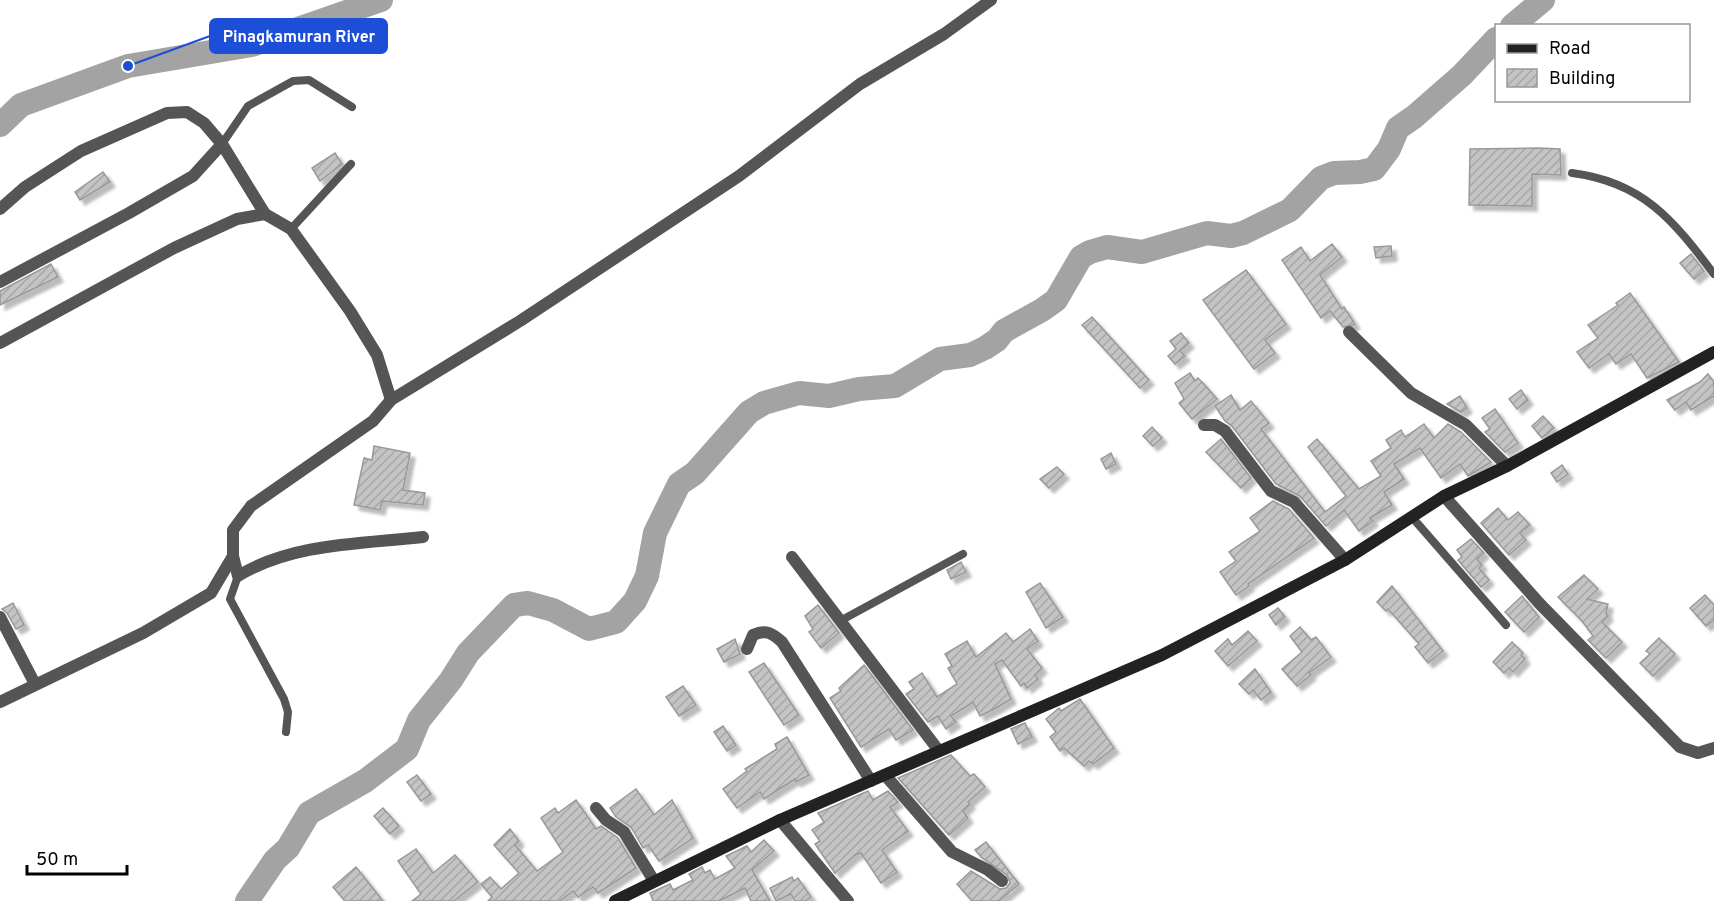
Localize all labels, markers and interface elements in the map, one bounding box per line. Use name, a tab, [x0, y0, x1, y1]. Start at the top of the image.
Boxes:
callout: Pinagkamuran River	[210, 19, 387, 53]
legend	[1495, 24, 1690, 102]
text: Pinagkamuran River	[223, 28, 376, 48]
text: Road	[1549, 38, 1591, 61]
text: Building	[1549, 68, 1615, 91]
scale bar	[27, 838, 128, 876]
text: 50 m	[36, 849, 78, 872]

